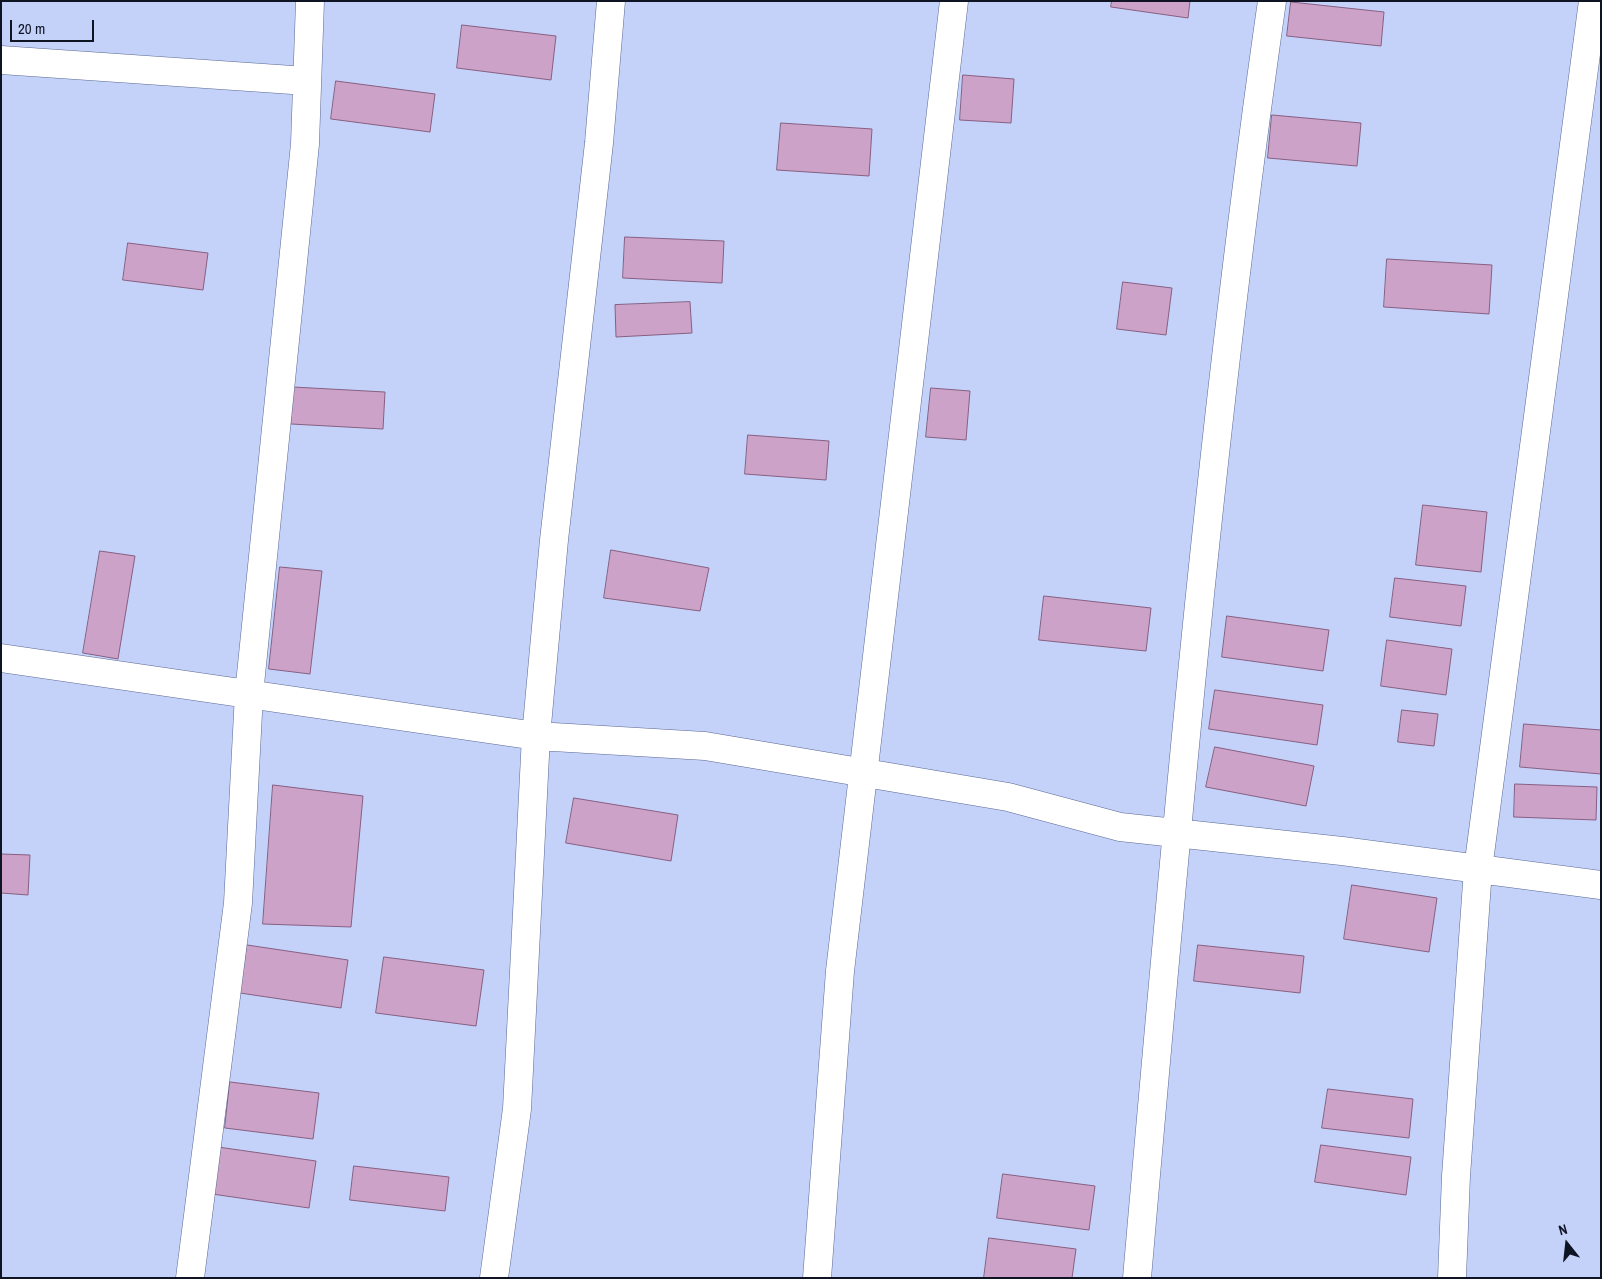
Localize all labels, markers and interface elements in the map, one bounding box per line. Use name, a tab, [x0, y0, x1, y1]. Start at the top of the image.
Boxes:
scale bar	[12, 10, 96, 42]
text: 20 m	[18, 18, 45, 39]
north arrow	[1542, 1219, 1592, 1269]
text: N	[1556, 1220, 1569, 1239]

